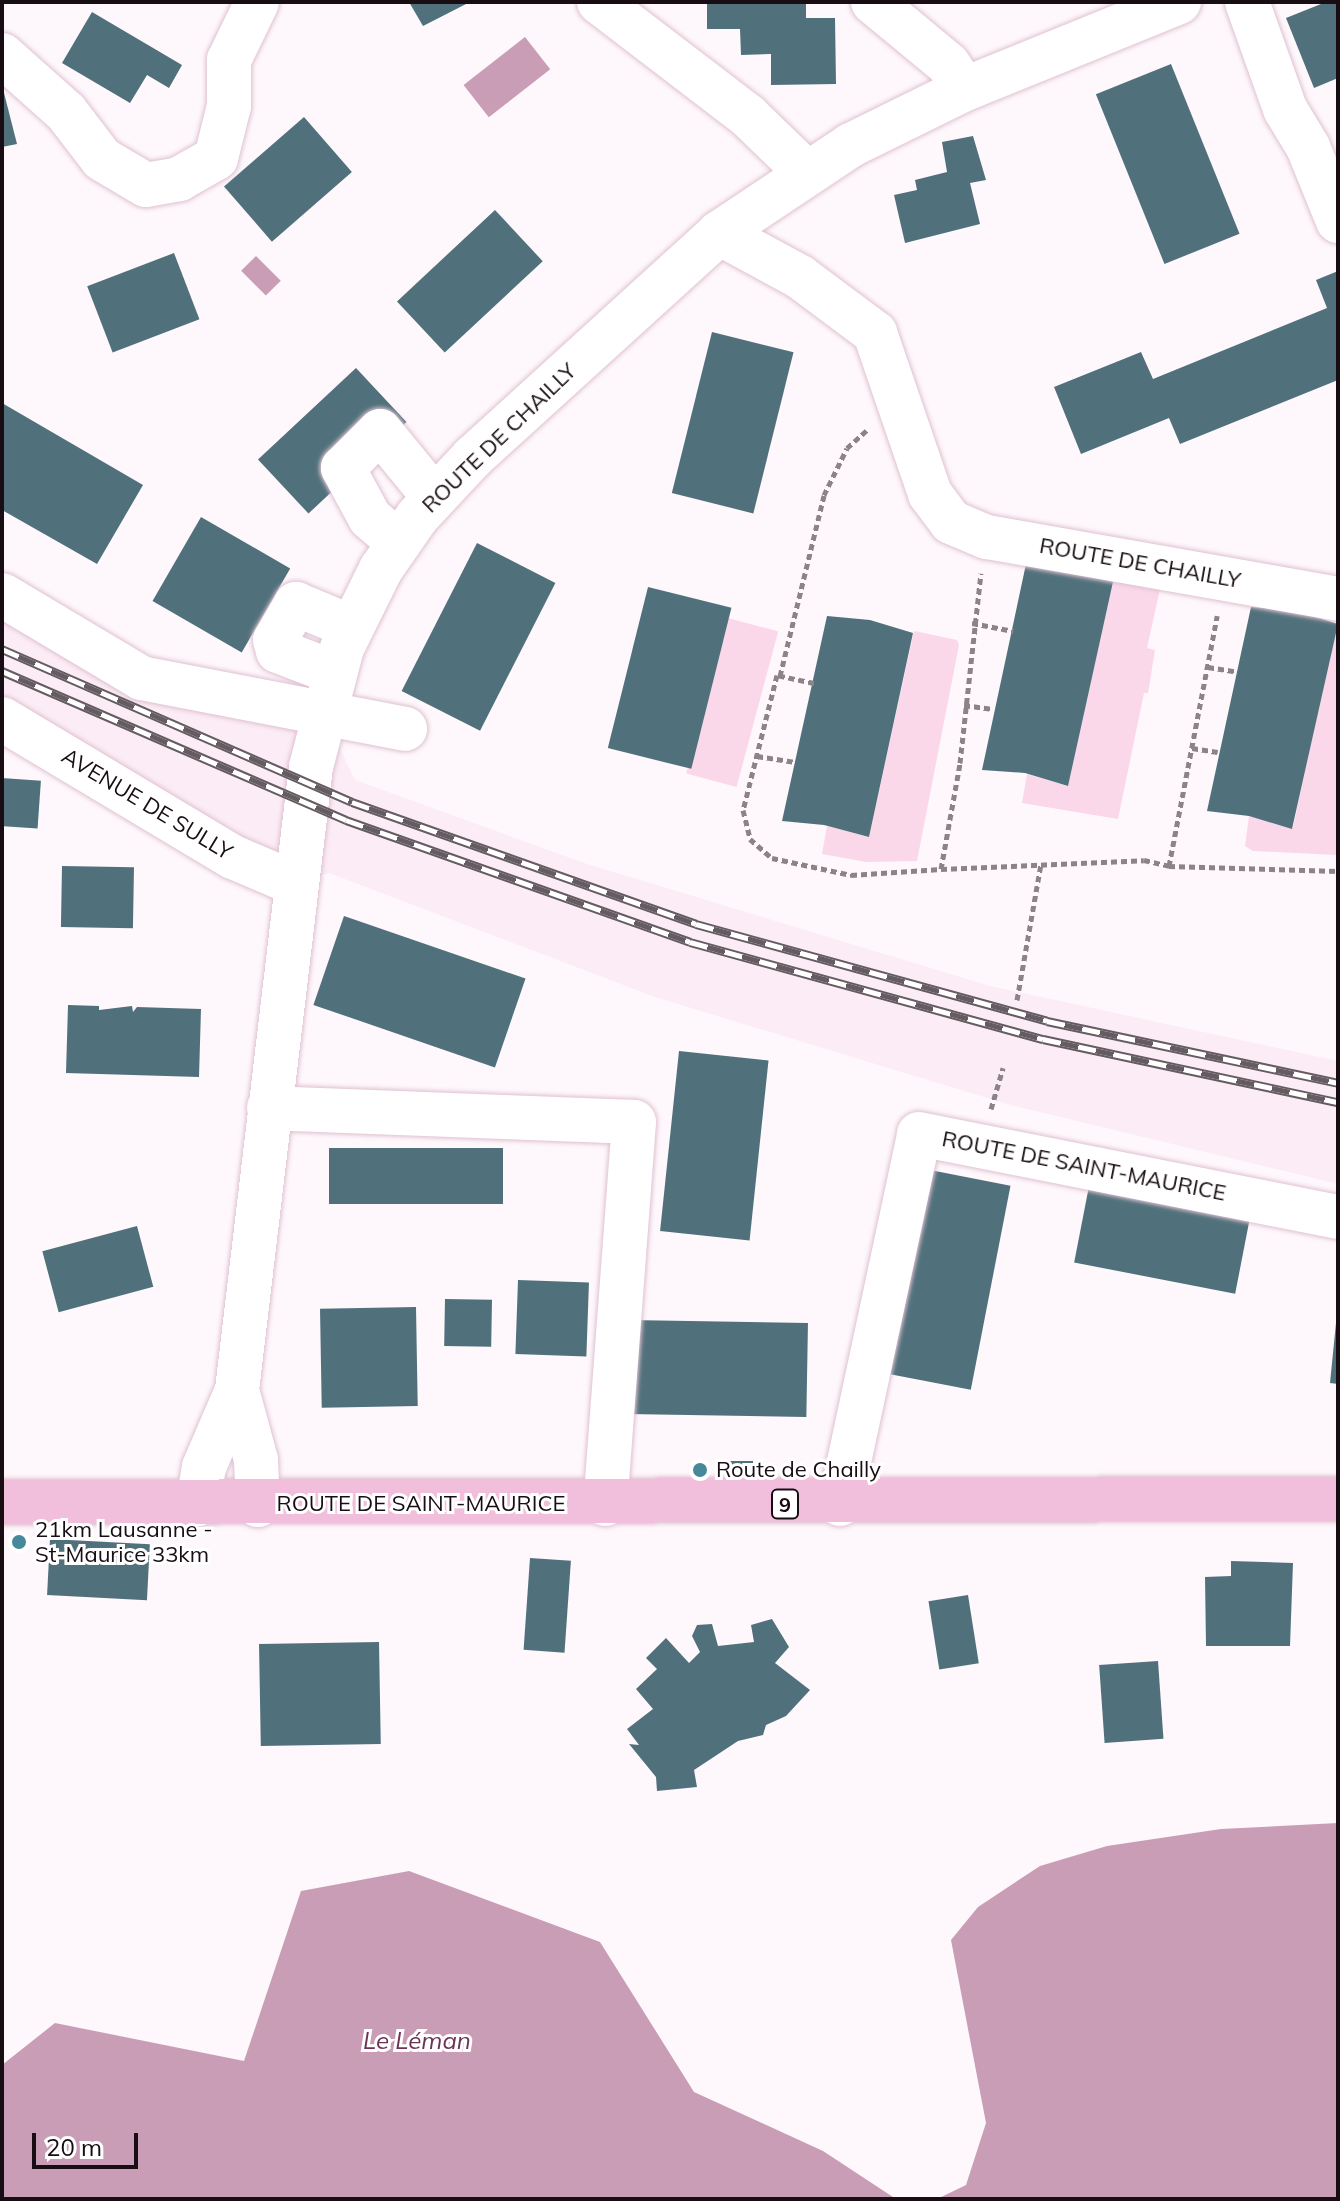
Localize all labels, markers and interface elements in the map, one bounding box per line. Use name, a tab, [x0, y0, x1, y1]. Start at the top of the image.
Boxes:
street label: ROUTE DE CHAILLY	[417, 358, 581, 518]
street label: ROUTE DE CHAILLY	[1037, 532, 1243, 594]
street label: AVENUE DE SULLY	[57, 743, 237, 865]
street label: ROUTE DE SAINT-MAURICE	[940, 1125, 1228, 1207]
place label: Route de Chailly	[716, 1457, 881, 1483]
marker: Route de Chailly	[691, 1461, 709, 1479]
road number: 9	[771, 1488, 799, 1520]
street label: ROUTE DE SAINT-MAURICE	[277, 1491, 565, 1517]
place label: 21km Lausanne - St-Maurice 33km	[35, 1516, 213, 1568]
marker: 21km Lausanne - St-Maurice 33km	[10, 1533, 28, 1551]
water label: Le Léman	[363, 2027, 471, 2055]
scale bar	[36, 2117, 142, 2167]
text: 20 m	[46, 2132, 102, 2162]

